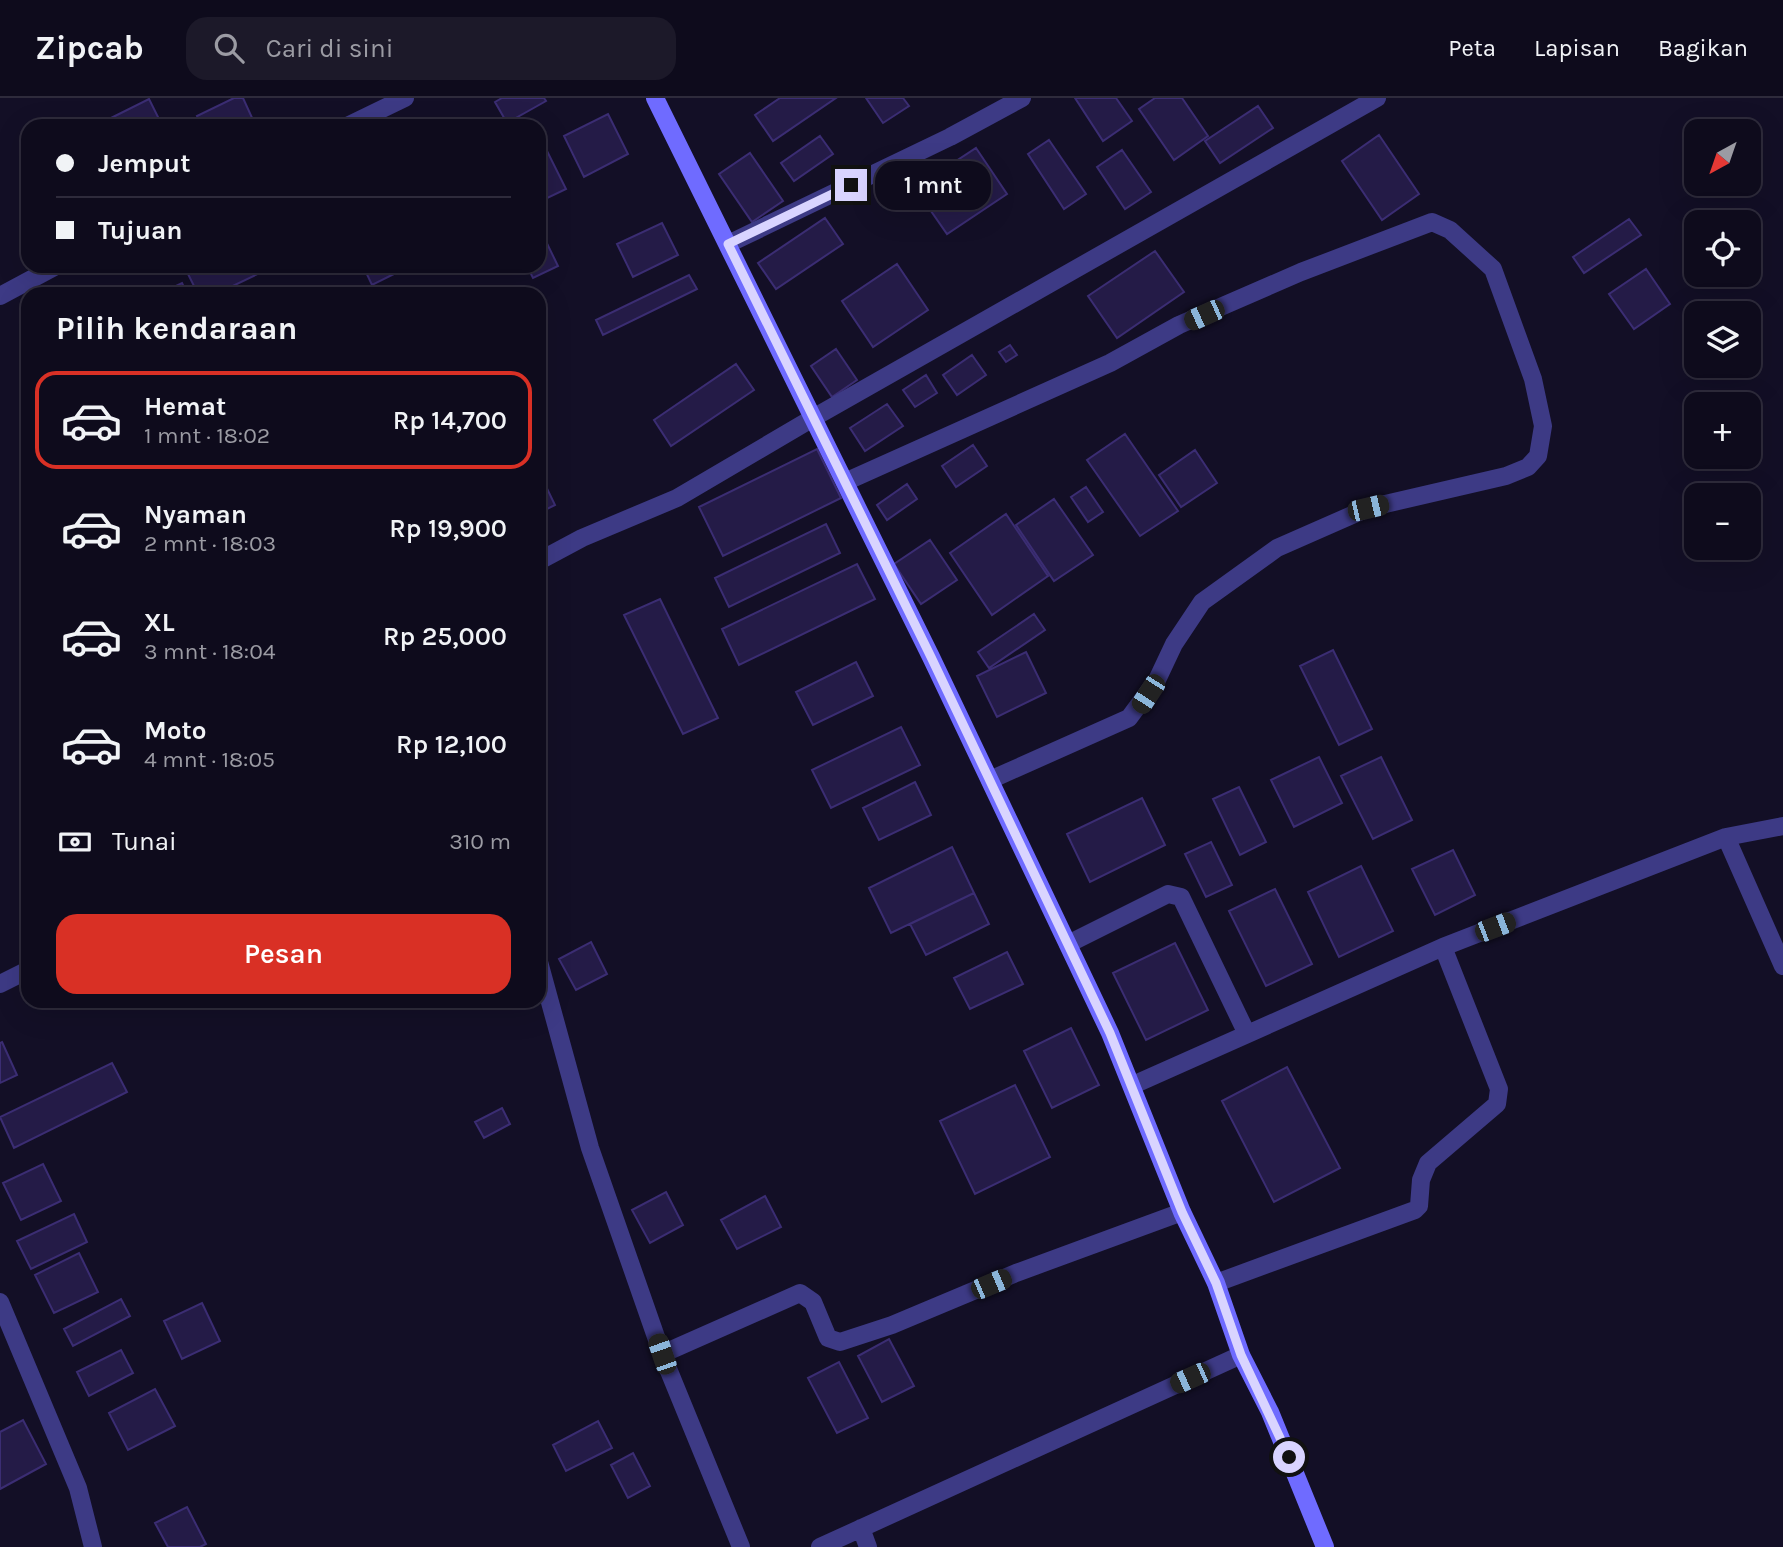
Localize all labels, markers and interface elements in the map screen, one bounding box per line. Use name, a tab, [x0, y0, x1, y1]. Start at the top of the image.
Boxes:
search box	[186, 17, 676, 80]
text: Zipcab	[35, 29, 144, 67]
icon: search	[210, 29, 248, 67]
text: Cari di sini	[266, 33, 394, 64]
text: Peta	[1448, 34, 1496, 62]
text: Lapisan	[1534, 34, 1620, 62]
text: Bagikan	[1658, 34, 1748, 62]
north arrow	[1684, 119, 1760, 196]
map controls	[1684, 119, 1761, 560]
text: Jemput	[98, 148, 190, 179]
callout: 1 mnt	[876, 160, 991, 210]
route end	[835, 169, 867, 201]
text: 1 mnt	[904, 172, 962, 199]
button: locate	[1684, 210, 1761, 287]
text: Tujuan	[98, 215, 182, 246]
car	[1181, 297, 1228, 333]
button: layers	[1684, 301, 1761, 378]
text: Pilih kendaraan	[56, 310, 297, 347]
icon: car	[60, 389, 123, 452]
text: Hemat	[144, 391, 226, 422]
button: +	[1684, 392, 1761, 469]
text: Rp 14,700	[393, 405, 507, 436]
text: 1 mnt · 18:02	[144, 422, 270, 449]
button: −	[1684, 483, 1761, 560]
car	[1346, 493, 1391, 523]
icon: car	[60, 497, 123, 560]
text: Nyaman	[144, 499, 247, 530]
text: Rp 19,900	[389, 513, 507, 544]
text: 2 mnt · 18:03	[144, 530, 276, 557]
icon: car	[60, 605, 123, 668]
text: XL	[144, 607, 175, 638]
text: Rp 25,000	[383, 621, 507, 652]
text: 3 mnt · 18:04	[144, 638, 276, 665]
car	[1128, 671, 1169, 717]
icon: car	[60, 713, 123, 776]
text: Moto	[144, 715, 206, 746]
text: Rp 12,100	[396, 729, 507, 760]
text: 4 mnt · 18:05	[144, 746, 275, 773]
icon: cash	[56, 823, 94, 861]
text: Tunai	[112, 826, 177, 857]
text: 310 m	[449, 828, 511, 855]
car	[1472, 910, 1519, 944]
button: Pesan	[56, 914, 511, 994]
car	[968, 1266, 1015, 1302]
car	[646, 1331, 679, 1377]
car	[1167, 1360, 1214, 1396]
route start	[1273, 1441, 1305, 1473]

